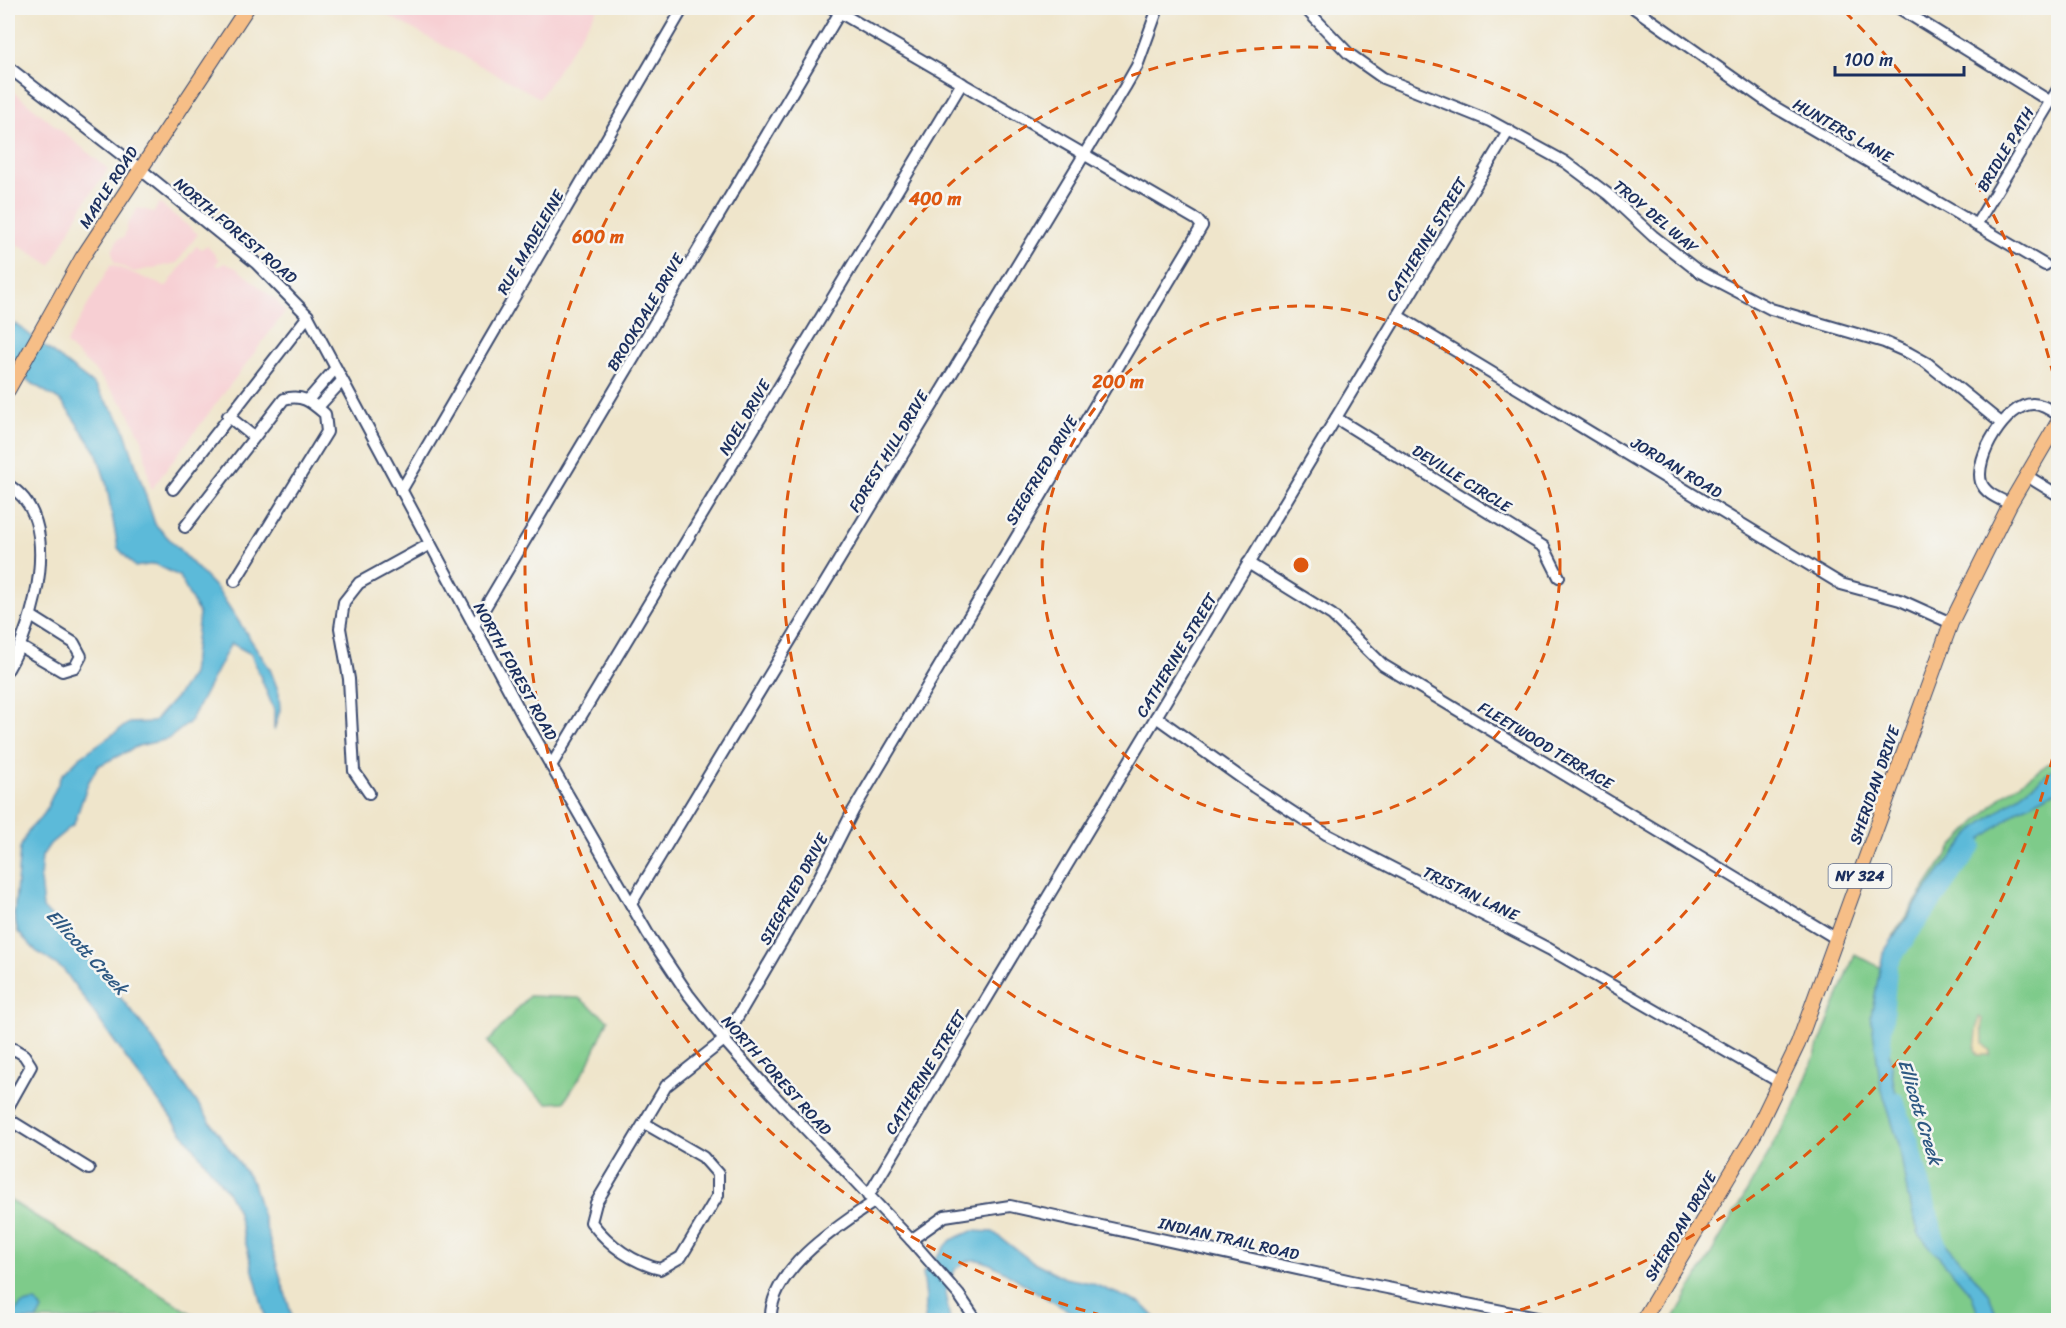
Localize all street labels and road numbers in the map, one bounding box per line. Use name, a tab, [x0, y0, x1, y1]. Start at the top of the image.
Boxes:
street label: HUNTERS LANE	[1787, 90, 1899, 171]
street label: BRIDLE PATH	[1968, 100, 2043, 198]
street label: MAPLE ROAD	[71, 140, 146, 234]
street label: NORTH FOREST ROAD	[167, 170, 305, 291]
street label: CATHERINE STREET	[1378, 170, 1476, 307]
street label: TROY DEL WAY	[1606, 172, 1706, 262]
street label: RUE MADELEINE	[489, 183, 573, 300]
street label: BROOKDALE DRIVE	[599, 247, 693, 377]
street label: NOEL DRIVE	[710, 373, 779, 461]
street label: FOREST HILL DRIVE	[840, 384, 937, 518]
street label: SIEGFRIED DRIVE	[997, 409, 1086, 531]
street label: JORDAN ROAD	[1624, 428, 1729, 507]
street label: DEVILLE CIRCLE	[1406, 436, 1518, 521]
street label: CATHERINE STREET	[1128, 586, 1226, 723]
street label: NORTH FOREST ROAD	[465, 597, 566, 746]
street label: FLEETWOOD TERRACE	[1472, 693, 1620, 798]
street label: SHERIDAN DRIVE	[1841, 721, 1909, 849]
street label: SIEGFRIED DRIVE	[751, 827, 837, 950]
street label: TRISTAN LANE	[1418, 858, 1525, 930]
road number: NY 324	[1828, 864, 1892, 888]
street label: CATHERINE STREET	[877, 1003, 975, 1140]
street label: NORTH FOREST ROAD	[714, 1008, 839, 1143]
street label: SHERIDAN DRIVE	[1636, 1165, 1725, 1287]
street label: INDIAN TRAIL ROAD	[1155, 1208, 1302, 1269]

